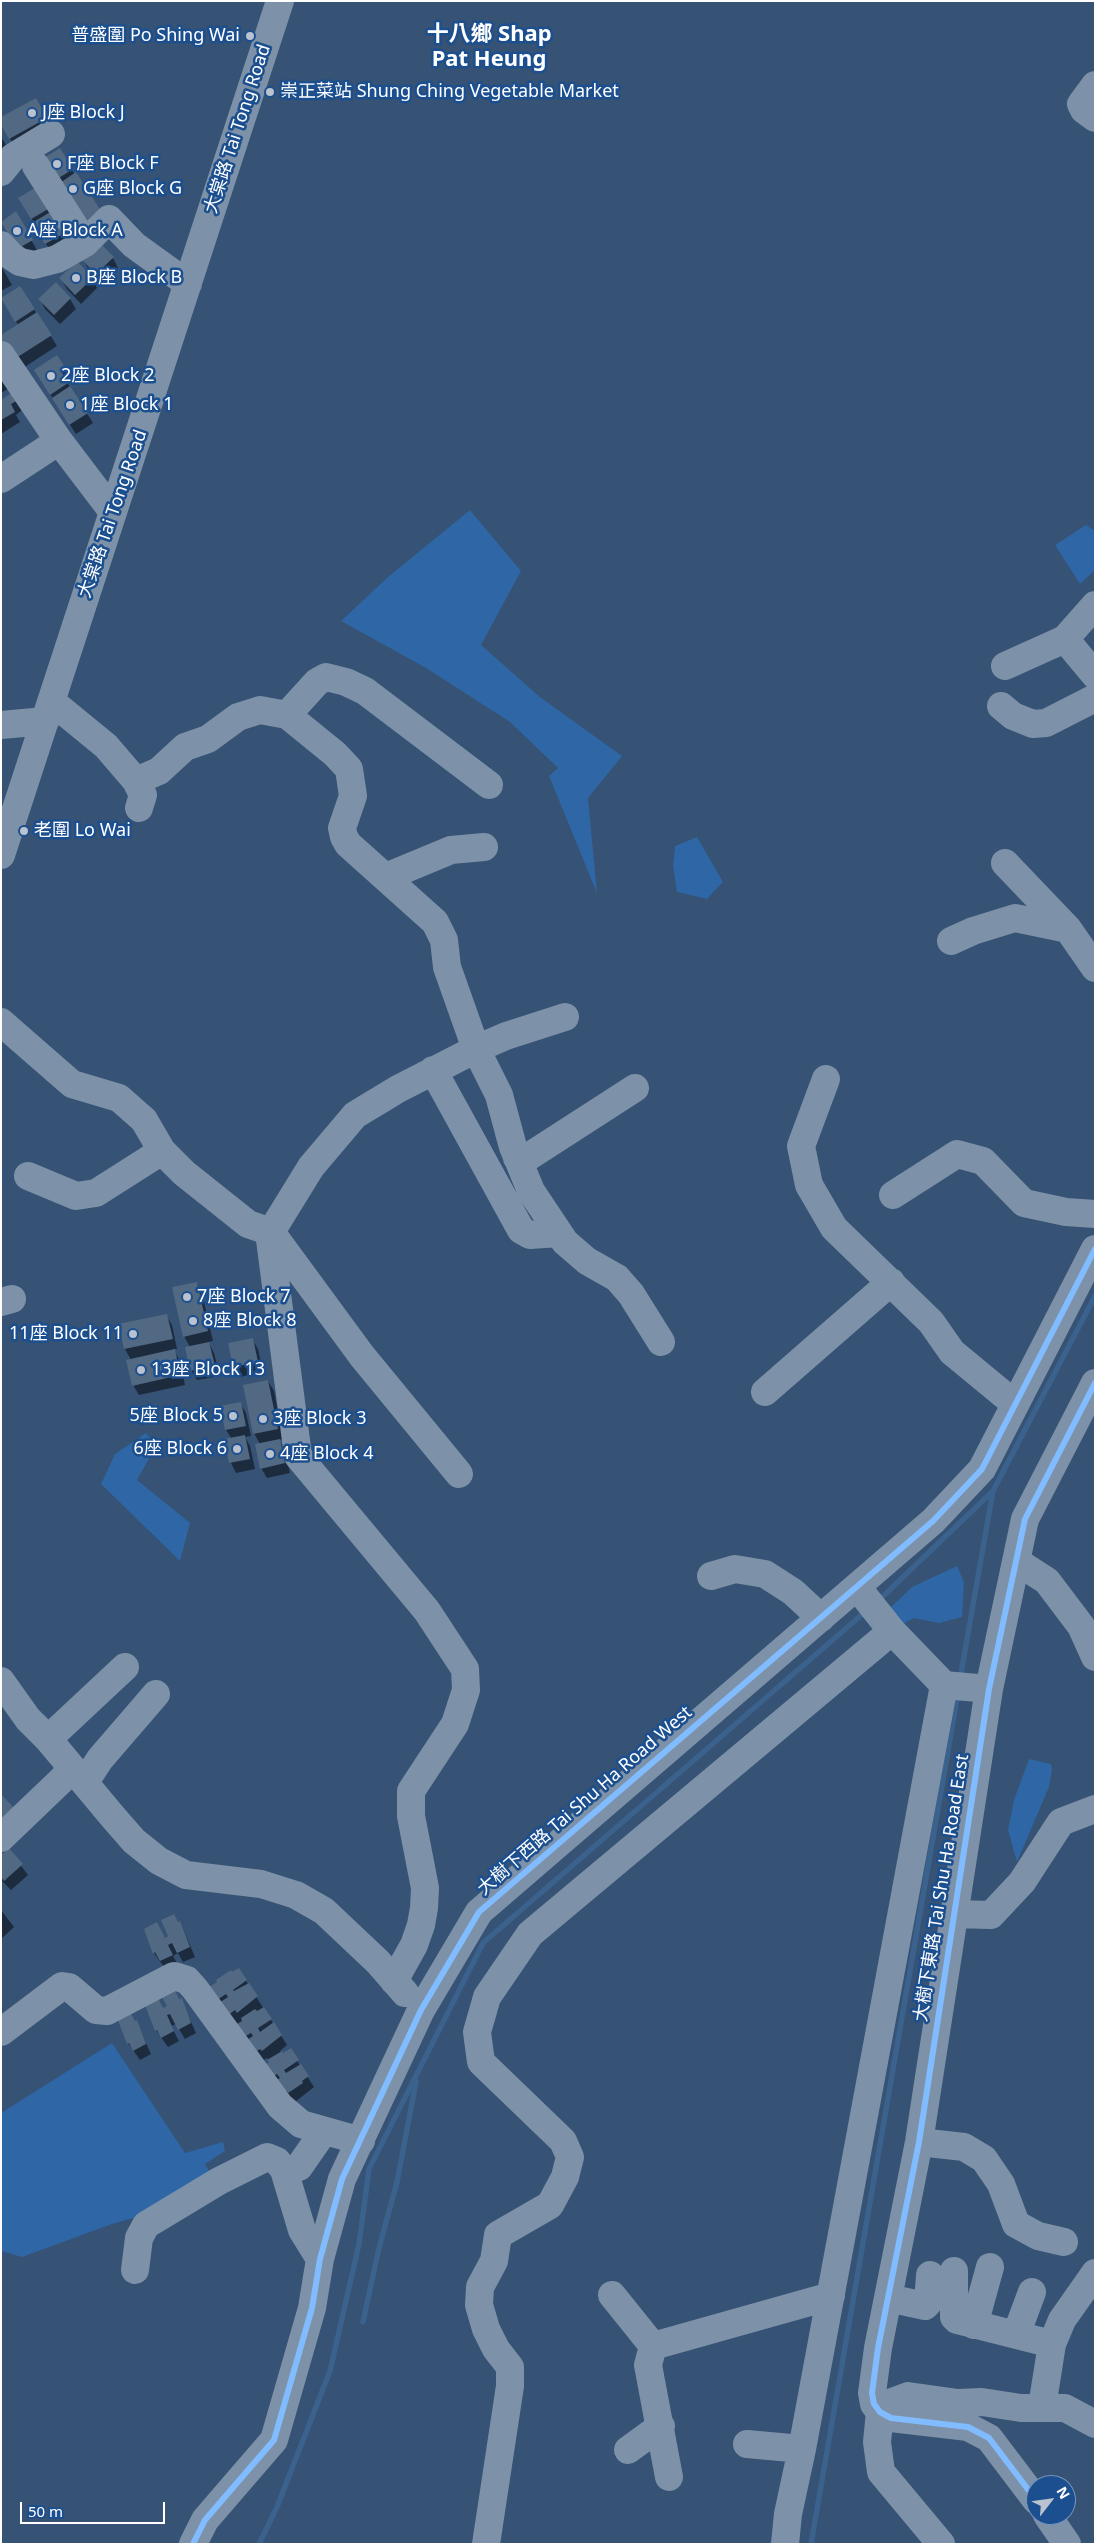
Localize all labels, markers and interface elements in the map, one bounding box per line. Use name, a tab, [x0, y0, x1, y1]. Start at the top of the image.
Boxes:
district label: 十八鄉 Shap Pat Heung	[426, 22, 552, 74]
place label: 普盛圍 Po Shing Wai	[71, 25, 240, 47]
marker: 普盛圍 Po Shing Wai	[244, 30, 256, 42]
street label: 大棠路 Tai Tong Road	[200, 42, 276, 216]
place label: 崇正菜站 Shung Ching Vegetable Market	[280, 81, 619, 103]
marker: 崇正菜站 Shung Ching Vegetable Market	[264, 86, 276, 98]
place label: J座 Block J	[42, 102, 125, 124]
marker: J座 Block J	[26, 107, 38, 119]
place label: F座 Block F	[67, 153, 159, 175]
marker: F座 Block F	[51, 158, 63, 170]
place label: G座 Block G	[83, 178, 182, 200]
marker: G座 Block G	[67, 183, 79, 195]
place label: A座 Block A	[27, 220, 123, 242]
marker: A座 Block A	[11, 225, 23, 237]
place label: B座 Block B	[86, 267, 182, 289]
marker: B座 Block B	[70, 272, 82, 284]
place label: 2座 Block 2	[61, 365, 154, 387]
marker: 2座 Block 2	[45, 370, 57, 382]
place label: 1座 Block 1	[80, 394, 173, 416]
marker: 1座 Block 1	[64, 399, 76, 411]
street label: 大棠路 Tai Tong Road	[74, 427, 152, 601]
place label: 老圍 Lo Wai	[34, 820, 131, 842]
marker: 老圍 Lo Wai	[18, 825, 30, 837]
place label: 7座 Block 7	[197, 1286, 290, 1308]
marker: 7座 Block 7	[181, 1291, 193, 1303]
place label: 8座 Block 8	[203, 1310, 296, 1332]
marker: 8座 Block 8	[187, 1315, 199, 1327]
place label: 11座 Block 11	[9, 1323, 123, 1345]
marker: 11座 Block 11	[127, 1328, 139, 1340]
place label: 13座 Block 13	[151, 1359, 265, 1381]
marker: 13座 Block 13	[135, 1364, 147, 1376]
place label: 5座 Block 5	[130, 1405, 223, 1427]
place label: 3座 Block 3	[273, 1408, 366, 1430]
marker: 5座 Block 5	[227, 1410, 239, 1422]
marker: 3座 Block 3	[257, 1413, 269, 1425]
place label: 6座 Block 6	[134, 1438, 227, 1460]
marker: 6座 Block 6	[231, 1443, 243, 1455]
place label: 4座 Block 4	[280, 1443, 373, 1465]
marker: 4座 Block 4	[264, 1448, 276, 1460]
street label: 大樹下西路 Tai Shu Ha Road West	[473, 1702, 697, 1900]
street label: 大樹下東路 Tai Shu Ha Road East	[910, 1753, 974, 2023]
north arrow	[1026, 2475, 1076, 2525]
text: N	[1052, 2483, 1075, 2502]
scale bar	[22, 2492, 168, 2524]
text: 50 m	[28, 2501, 63, 2521]

